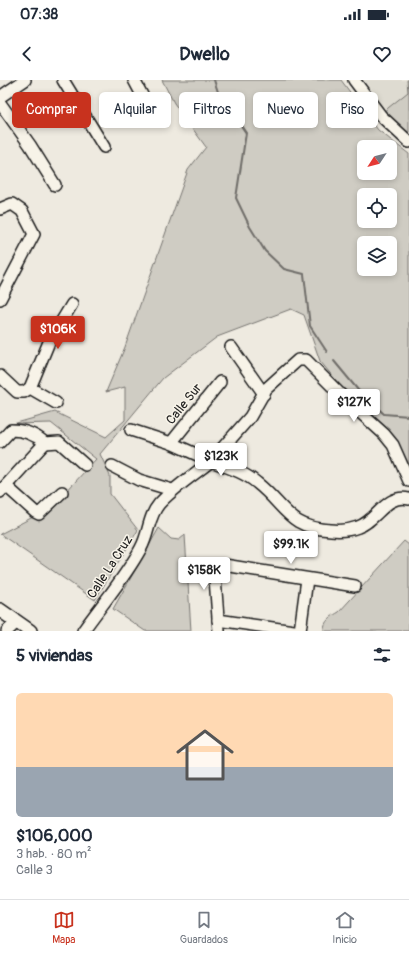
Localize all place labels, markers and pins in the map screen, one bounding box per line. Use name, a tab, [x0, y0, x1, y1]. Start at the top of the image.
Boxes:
pin: $106K	[30, 316, 86, 350]
pin: $127K	[326, 389, 382, 423]
pin: $123K	[193, 443, 249, 477]
pin: $99.1K	[258, 531, 324, 565]
pin: $158K	[176, 557, 232, 591]

